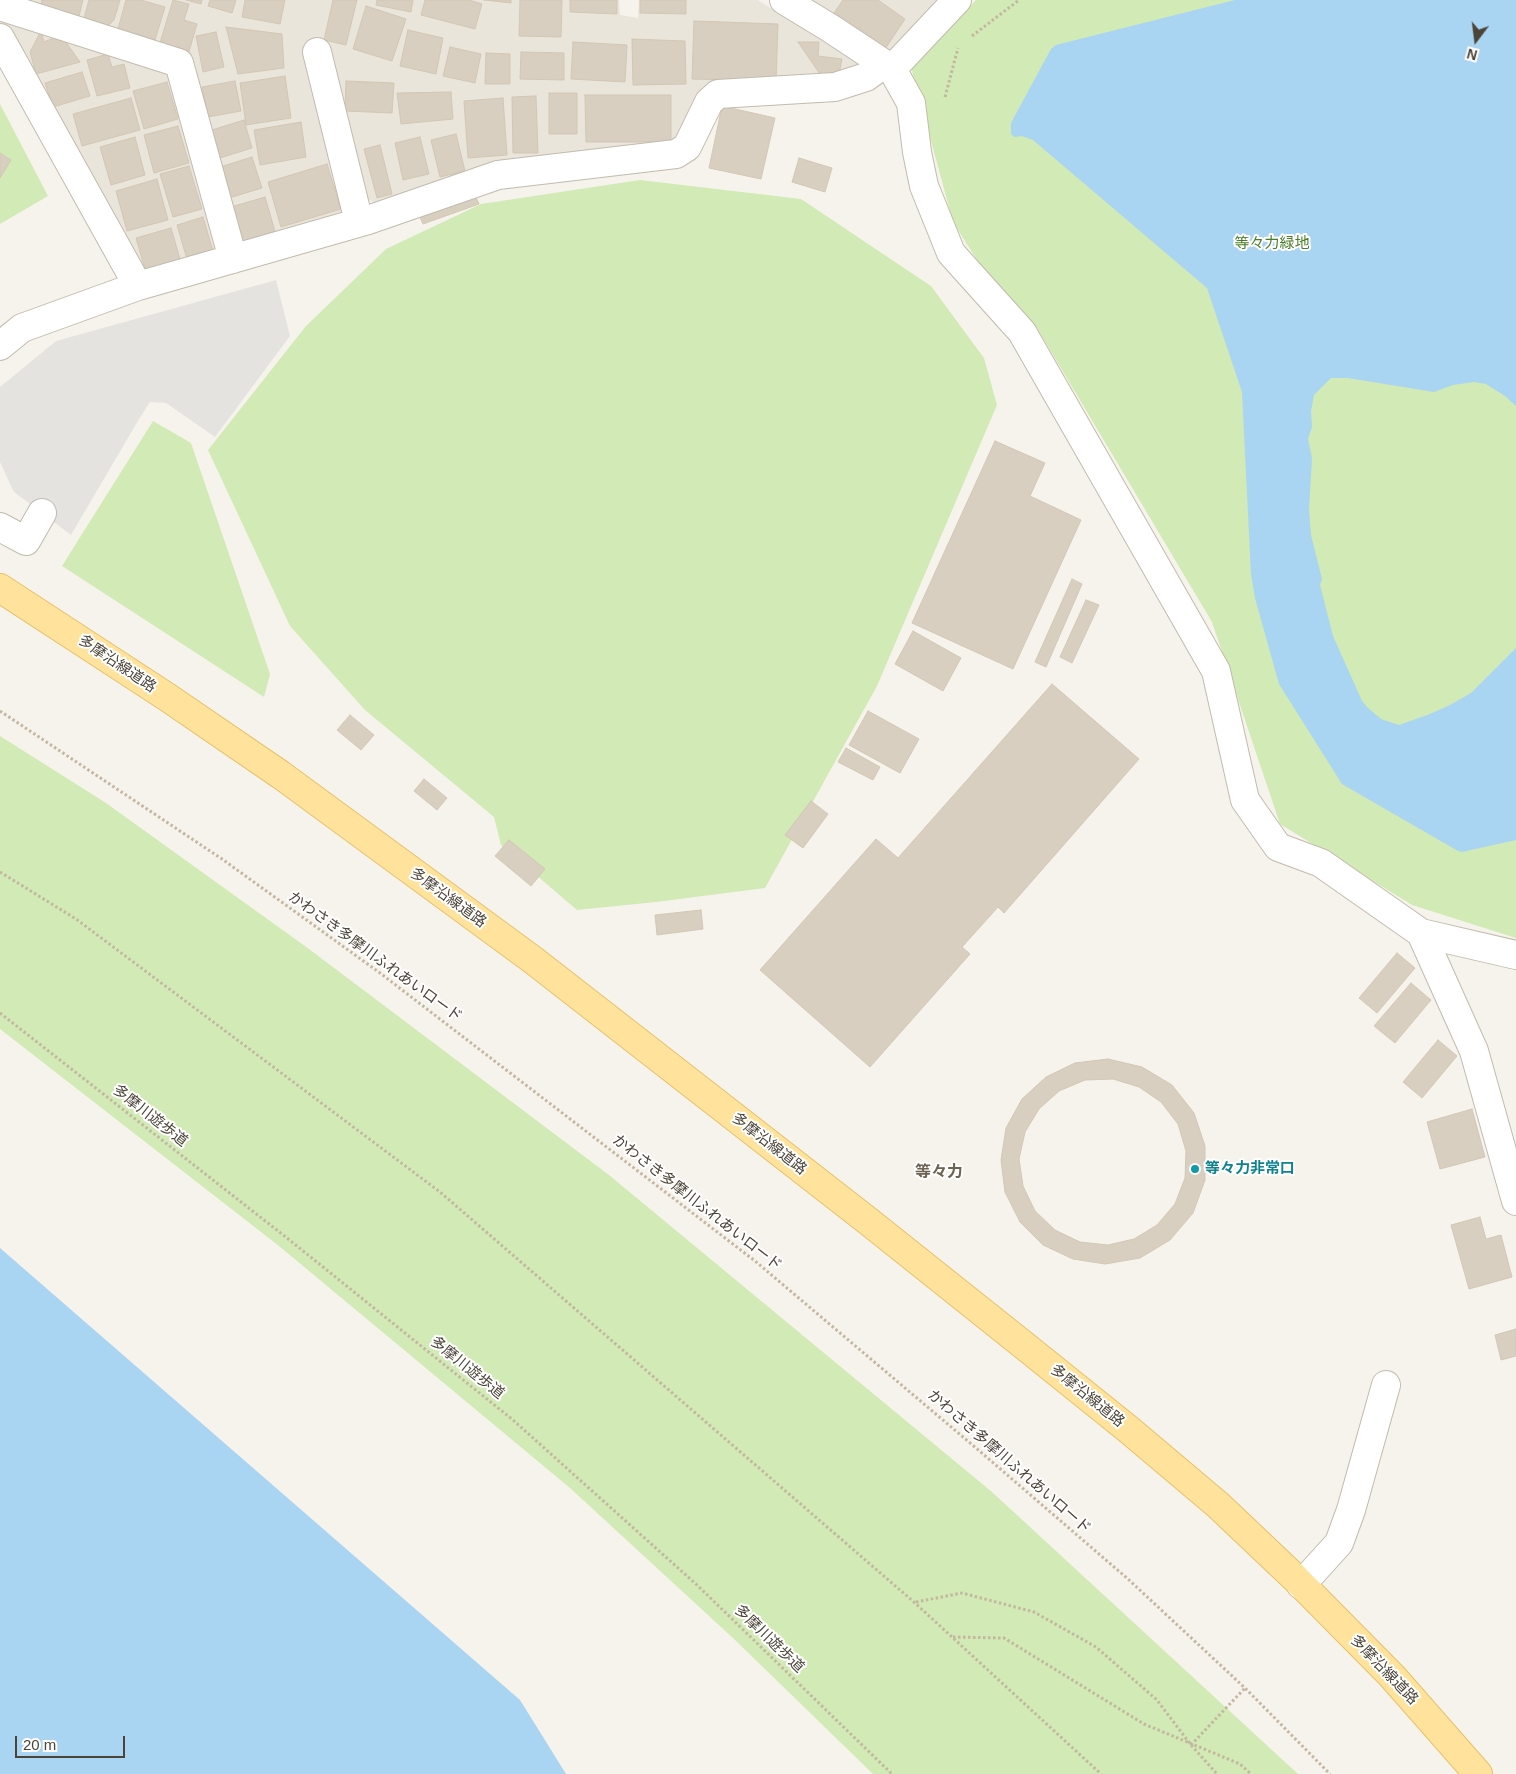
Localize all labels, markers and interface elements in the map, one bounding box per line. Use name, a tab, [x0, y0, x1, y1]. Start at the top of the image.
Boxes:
north arrow	[1451, 15, 1501, 65]
text: N	[1465, 45, 1479, 64]
park label: 等々力緑地	[1235, 235, 1309, 253]
street label: 多摩沿線道路	[75, 631, 159, 697]
street label: 多摩沿線道路	[406, 864, 490, 932]
street label: かわさき多摩川ふれあいロード	[285, 888, 465, 1026]
street label: 多摩川遊歩道	[109, 1081, 191, 1151]
street label: 多摩沿線道路	[728, 1109, 810, 1179]
street label: かわさき多摩川ふれあいロード	[609, 1131, 785, 1275]
place label: 等々力非常口	[1205, 1160, 1295, 1178]
district label: 等々力	[915, 1163, 963, 1183]
marker: 等々力非常口	[1189, 1163, 1201, 1175]
street label: 多摩川遊歩道	[426, 1333, 508, 1403]
street label: 多摩沿線道路	[1046, 1361, 1128, 1431]
street label: かわさき多摩川ふれあいロード	[924, 1386, 1094, 1538]
street label: 多摩川遊歩道	[730, 1601, 808, 1677]
street label: 多摩沿線道路	[1346, 1631, 1422, 1709]
scale bar	[18, 1726, 128, 1758]
text: 20 m	[23, 1736, 56, 1753]

